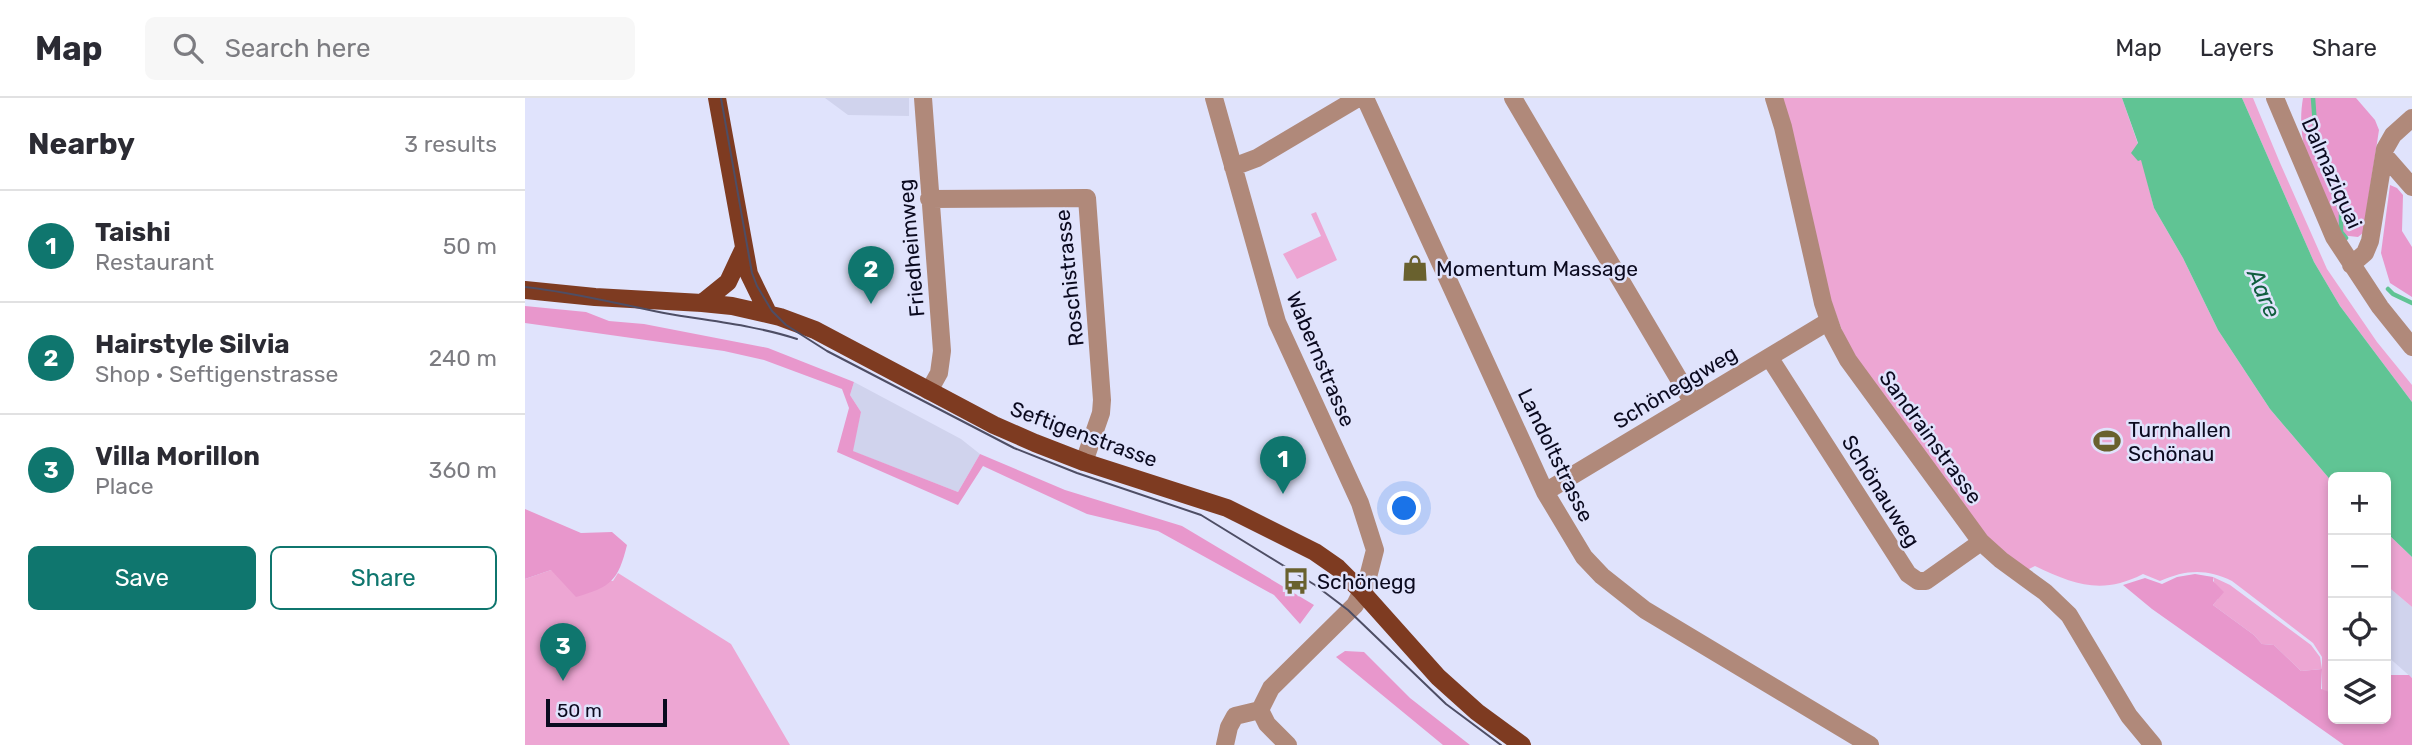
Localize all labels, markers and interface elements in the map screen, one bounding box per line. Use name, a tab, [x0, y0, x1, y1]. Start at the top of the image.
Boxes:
search box	[145, 17, 635, 80]
text: Map	[35, 29, 103, 68]
icon: search	[169, 29, 207, 67]
text: Search here	[225, 33, 370, 64]
text: Map	[2115, 34, 2162, 62]
text: Layers	[2200, 34, 2274, 62]
text: Share	[2312, 34, 2377, 62]
street label: Dalmaziquai	[2296, 114, 2368, 232]
text: Nearby	[28, 126, 135, 162]
text: 3 results	[404, 130, 497, 158]
street label: Friedheimweg	[893, 178, 929, 318]
street label: Roschistrasse	[1049, 208, 1089, 348]
text: Taishi	[95, 217, 171, 248]
text: 1	[45, 232, 57, 260]
text: 50 m	[443, 232, 497, 260]
pin: 2	[848, 246, 894, 304]
text: Restaurant	[95, 248, 214, 276]
shop icon: Momentum Massage	[1400, 253, 1430, 283]
place label: Momentum Massage	[1436, 256, 1638, 281]
water label: Aare	[2241, 263, 2287, 322]
street label: Wabernstrasse	[1281, 288, 1361, 430]
text: Hairstyle Silvia	[95, 329, 290, 360]
street label: Schöneggweg	[1609, 340, 1741, 434]
text: 2	[44, 344, 58, 372]
text: 240 m	[429, 344, 497, 372]
text: Shop · Seftigenstrasse	[95, 360, 338, 388]
street label: Sandrainstrasse	[1874, 366, 1988, 508]
street label: Landoltstrasse	[1513, 384, 1599, 526]
street label: Seftigenstrasse	[1007, 396, 1161, 472]
place label: Turnhallen Schönau	[2128, 417, 2231, 466]
sports icon: Turnhallen Schönau	[2092, 426, 2122, 456]
street label: Schönauweg	[1837, 430, 1925, 552]
pin: 1	[1260, 436, 1306, 494]
text: Villa Morillon	[95, 441, 260, 472]
text: 3	[43, 456, 59, 484]
text: 360 m	[429, 456, 497, 484]
text: Place	[95, 472, 154, 500]
map controls	[2328, 472, 2391, 724]
button: +	[2328, 472, 2391, 535]
your location	[1387, 491, 1421, 525]
button: −	[2328, 535, 2391, 598]
button: Save	[28, 546, 256, 610]
button: Share	[270, 546, 497, 610]
bus stop icon: Schönegg	[1281, 566, 1311, 596]
place label: Schönegg	[1317, 569, 1416, 594]
button: locate	[2328, 598, 2391, 661]
pin: 3	[540, 623, 586, 681]
button: layers	[2328, 661, 2391, 724]
scale bar	[546, 696, 667, 728]
text: 50 m	[557, 699, 602, 722]

